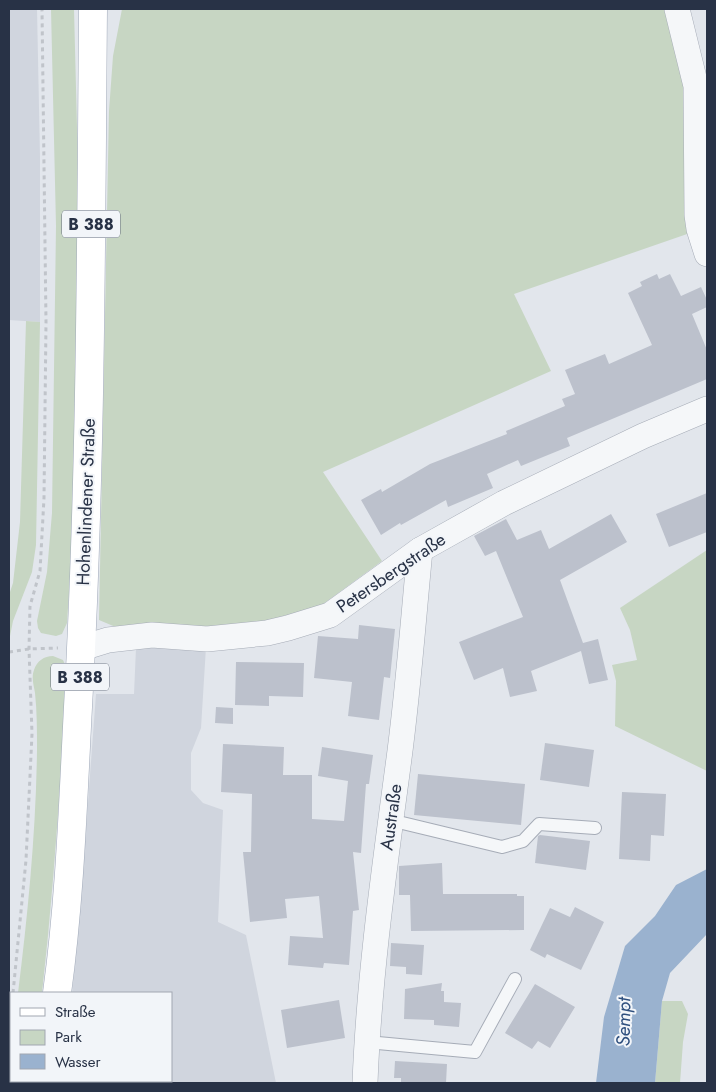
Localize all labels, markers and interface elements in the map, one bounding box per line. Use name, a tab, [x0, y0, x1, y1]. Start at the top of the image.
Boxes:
road number: B 388	[62, 210, 120, 238]
street label: Hohenlindener Straße	[70, 418, 102, 586]
street label: Petersbergstraße	[331, 527, 451, 619]
road number: B 388	[51, 664, 109, 690]
street label: Austraße	[373, 782, 409, 852]
legend	[10, 992, 172, 1082]
water label: Sempt	[610, 996, 637, 1047]
text: Straße	[55, 1001, 96, 1023]
text: Park	[55, 1026, 82, 1048]
text: Wasser	[55, 1051, 101, 1073]

